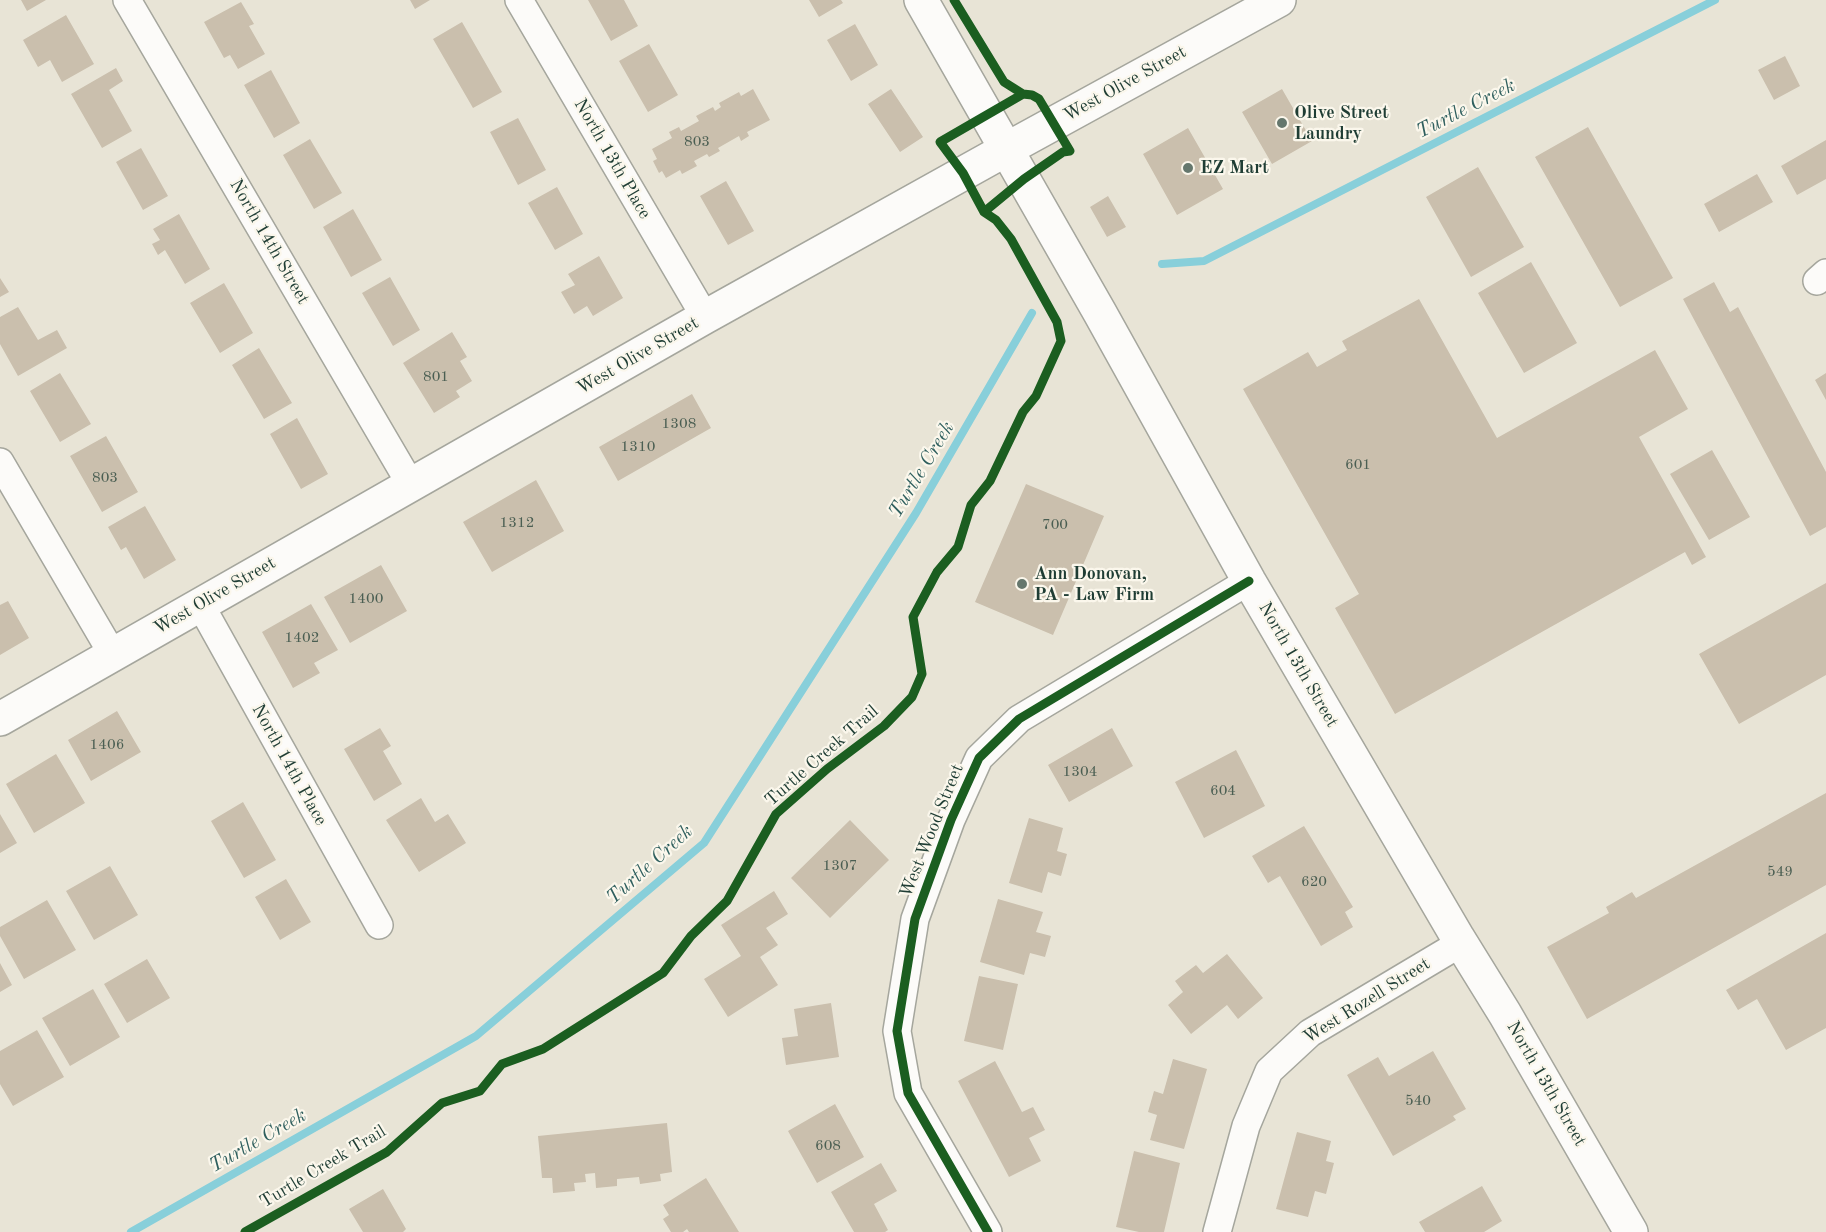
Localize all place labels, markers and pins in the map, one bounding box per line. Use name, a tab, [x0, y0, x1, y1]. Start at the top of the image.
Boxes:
place label: Olive Street Laundry	[1294, 102, 1389, 144]
marker: Olive Street Laundry	[1275, 116, 1289, 130]
place label: EZ Mart	[1200, 157, 1269, 179]
marker: EZ Mart	[1181, 161, 1195, 175]
place label: Ann Donovan, PA - Law Firm	[1034, 563, 1154, 606]
marker: Ann Donovan, PA - Law Firm	[1015, 577, 1029, 591]

